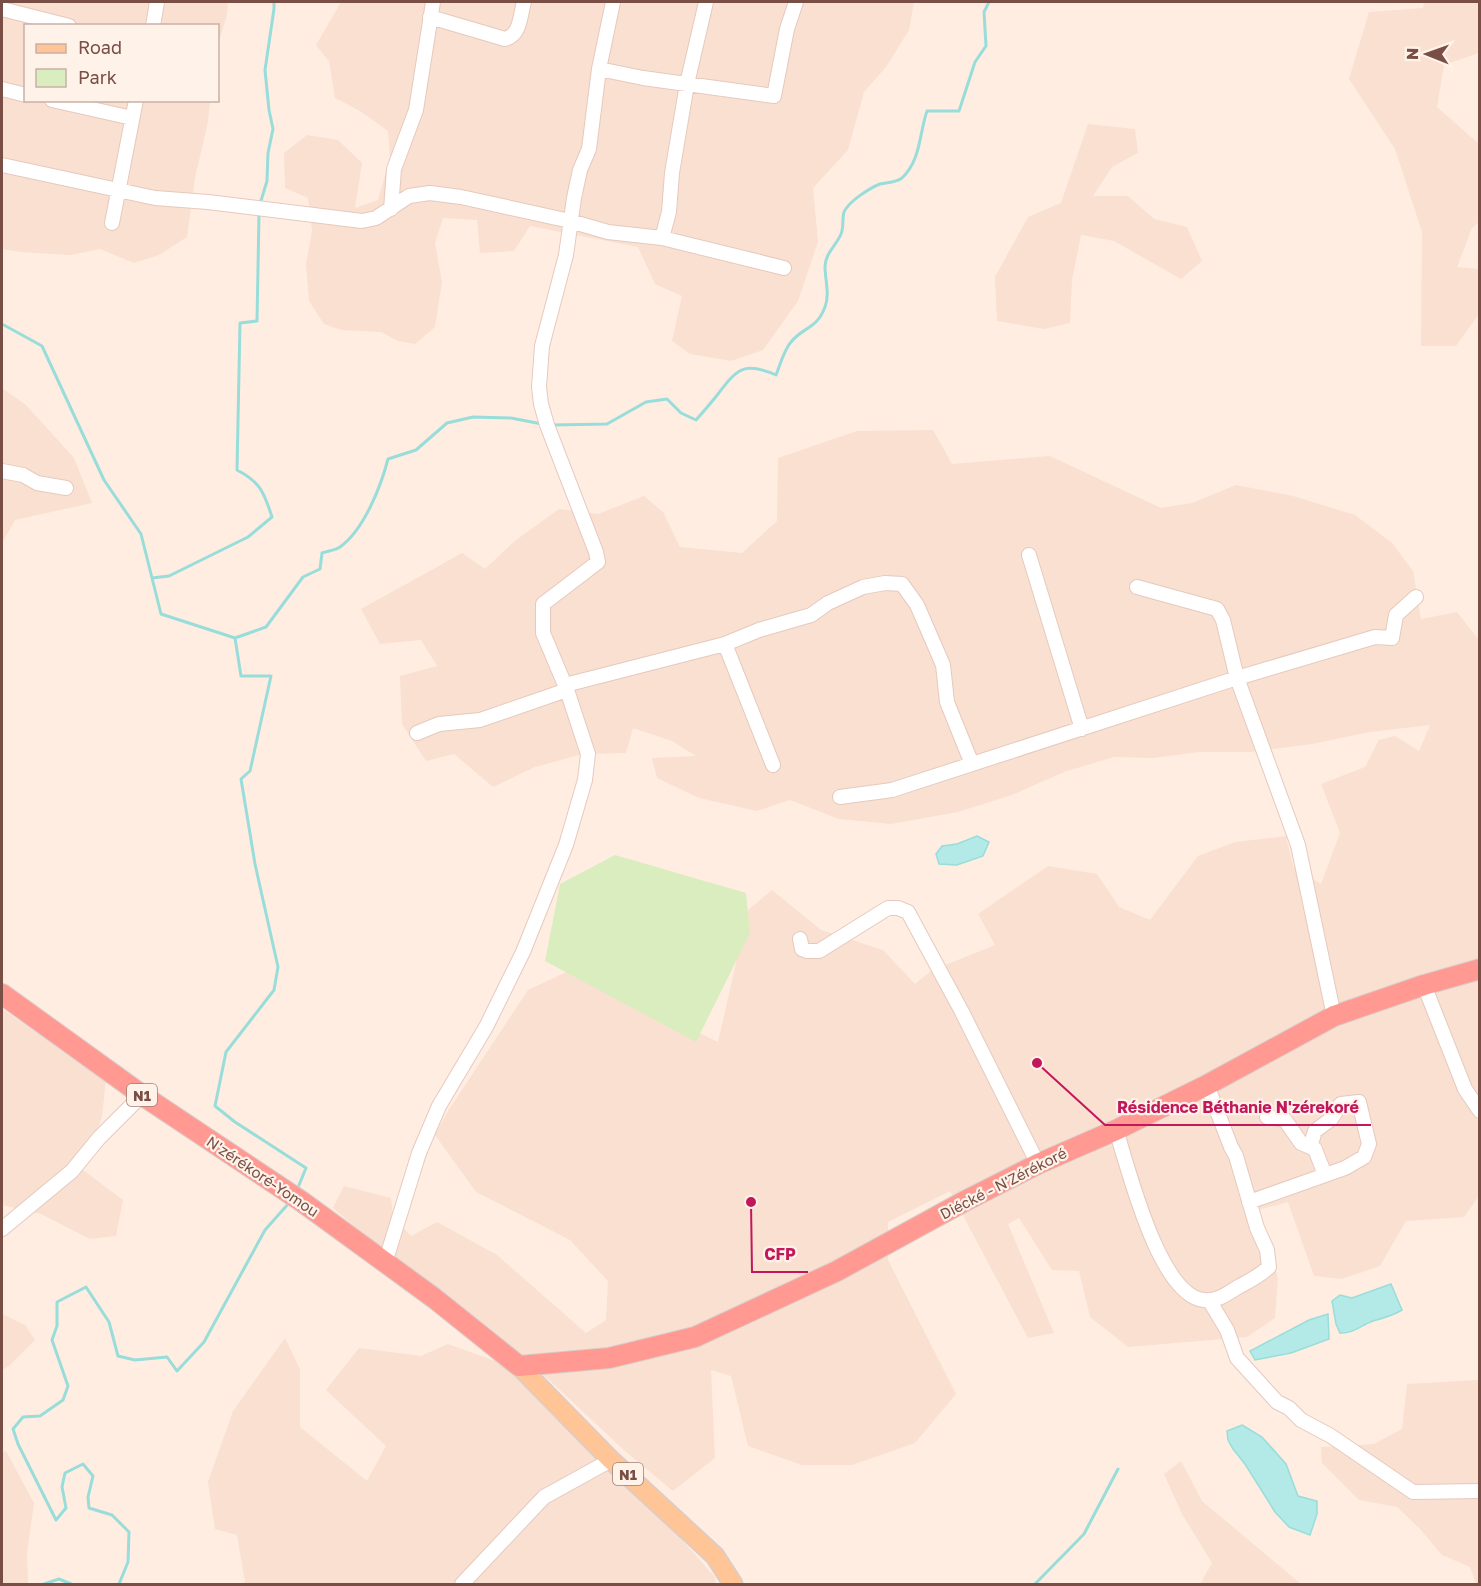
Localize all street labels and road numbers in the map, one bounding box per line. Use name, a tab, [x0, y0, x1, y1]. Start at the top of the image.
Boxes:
road number: N1	[127, 1084, 157, 1106]
street label: N'zérékoré-Yomou	[204, 1132, 322, 1220]
street label: Diécké - N'Zérékoré	[937, 1143, 1070, 1223]
road number: N1	[613, 1463, 643, 1485]

